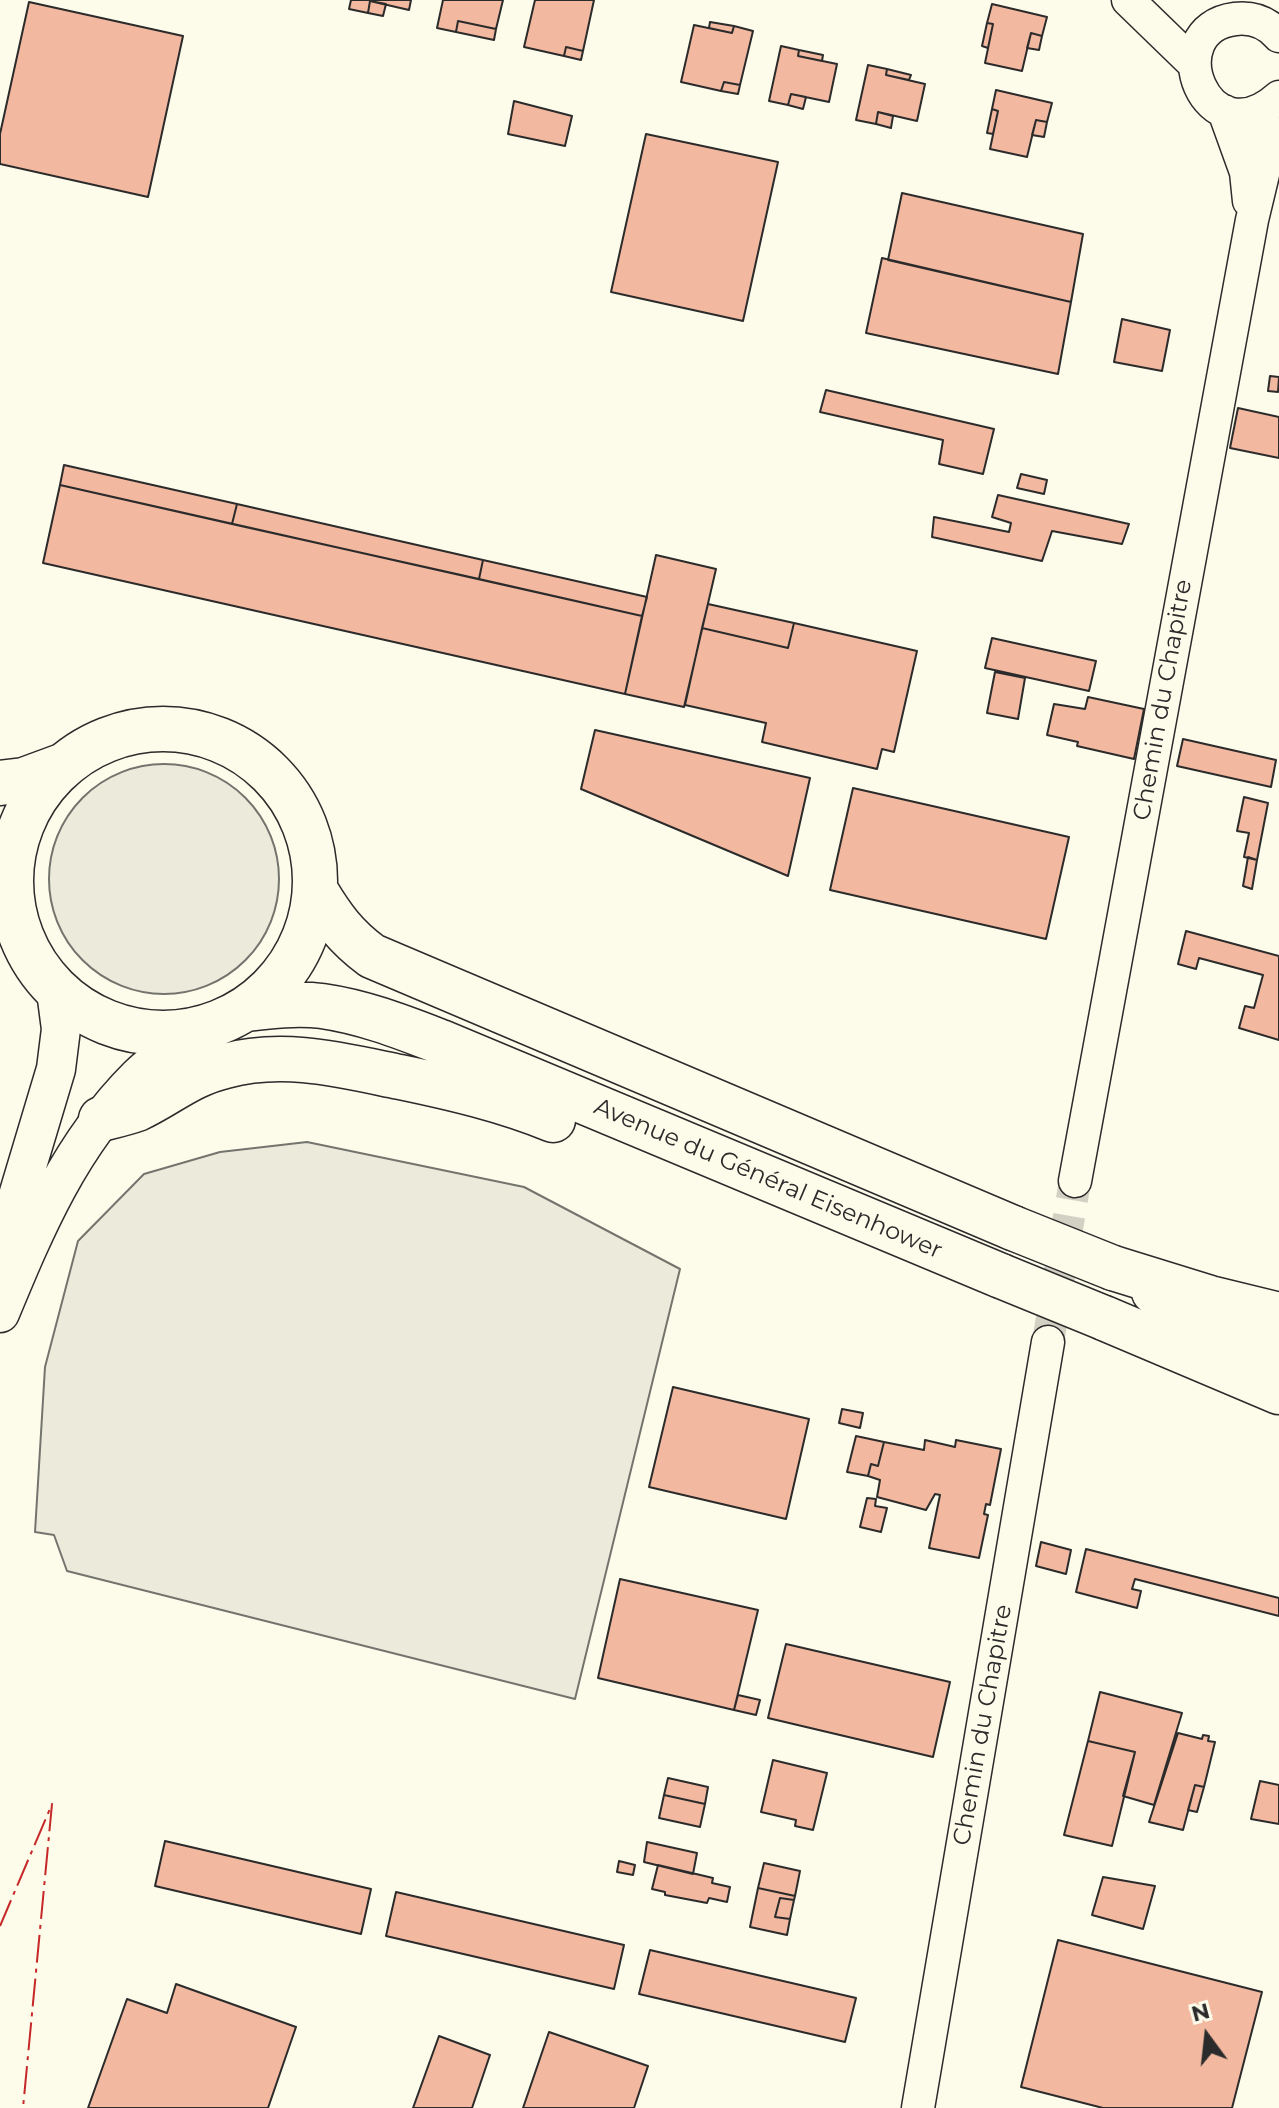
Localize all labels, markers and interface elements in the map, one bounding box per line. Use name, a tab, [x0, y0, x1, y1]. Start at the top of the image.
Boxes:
street label: Chemin du Chapitre	[1128, 577, 1198, 823]
street label: Avenue du Général Eisenhower	[590, 1092, 946, 1266]
street label: Chemin du Chapitre	[948, 1602, 1018, 1848]
north arrow	[1167, 1996, 1247, 2076]
text: N	[1189, 1997, 1213, 2028]

